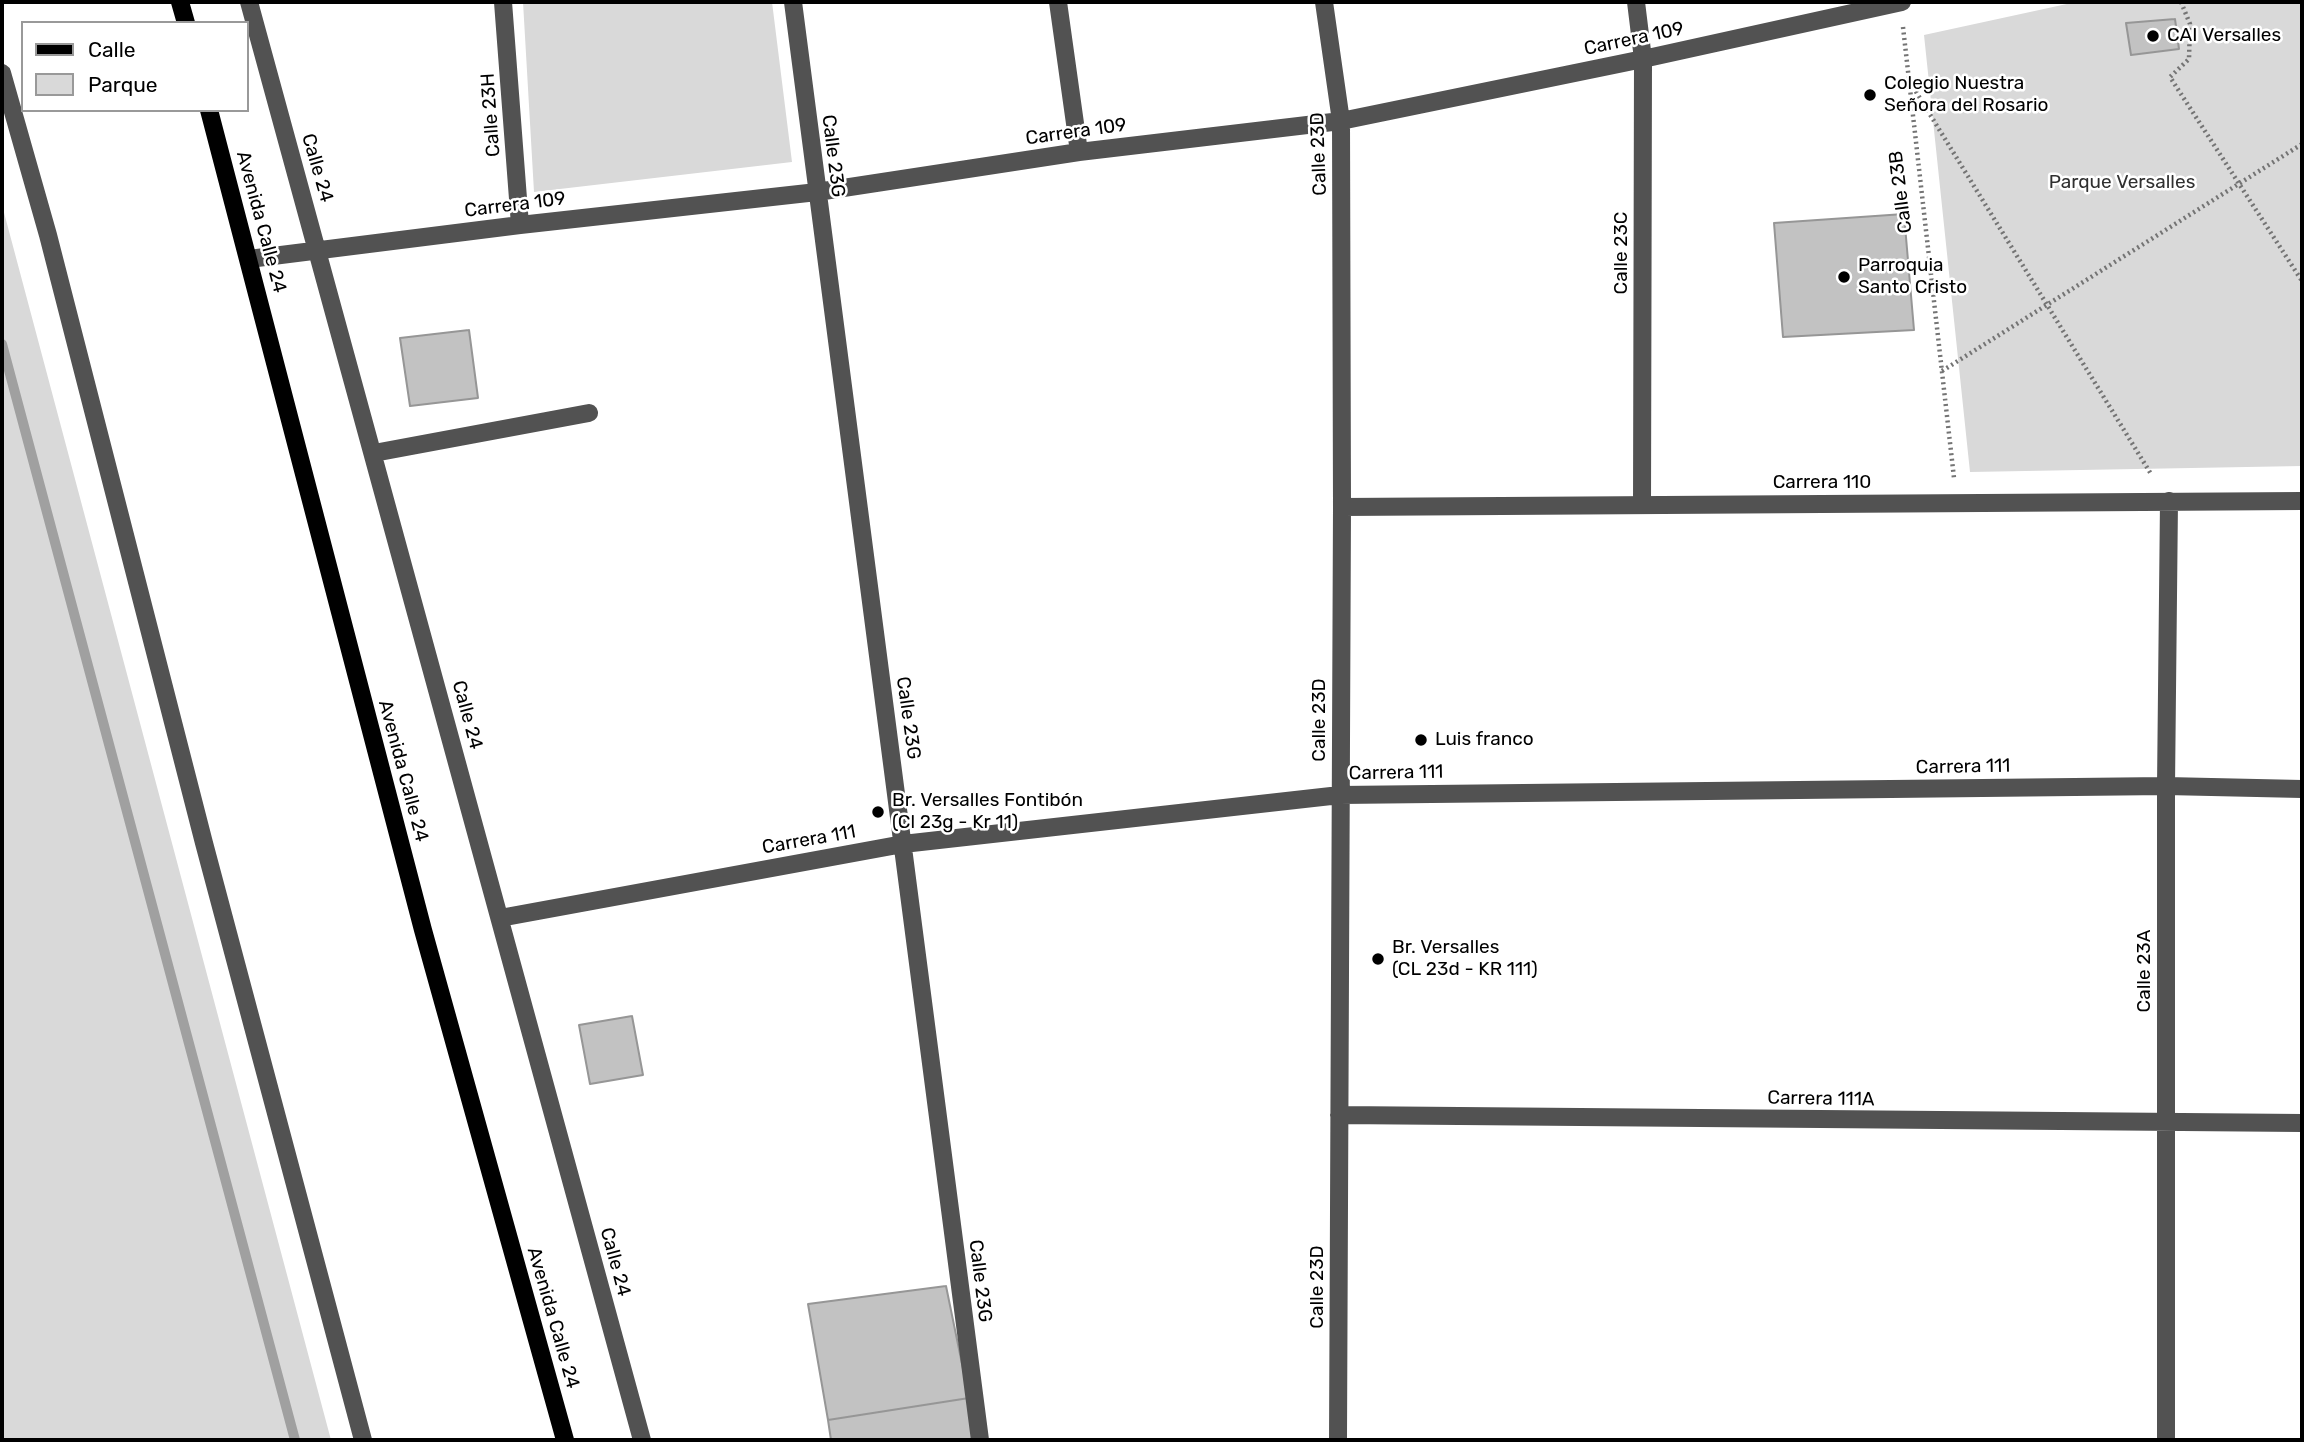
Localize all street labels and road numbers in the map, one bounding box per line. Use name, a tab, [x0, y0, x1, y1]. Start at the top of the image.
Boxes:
street label: Carrera 109	[1582, 17, 1686, 61]
street label: Calle 23H	[477, 72, 505, 158]
street label: Calle 23D	[1306, 112, 1332, 196]
street label: Calle 23G	[817, 113, 849, 199]
street label: Carrera 109	[1024, 114, 1128, 150]
street label: Calle 24	[296, 131, 338, 205]
street label: Avenida Calle 24	[231, 149, 291, 295]
street label: Calle 23B	[1885, 149, 1917, 235]
street label: Carrera 109	[463, 187, 567, 223]
street label: Calle 23C	[1611, 212, 1633, 294]
street label: Carrera 110	[1773, 472, 1871, 494]
street label: Calle 23G	[891, 675, 925, 761]
street label: Calle 24	[447, 678, 487, 752]
street label: Calle 23D	[1309, 678, 1331, 762]
street label: Avenida Calle 24	[373, 698, 433, 844]
street label: Carrera 111	[1915, 755, 2011, 779]
street label: Carrera 111	[1348, 761, 1444, 785]
street label: Carrera 111	[760, 821, 858, 859]
street label: Calle 23A	[2134, 930, 2156, 1012]
street label: Carrera 111A	[1767, 1087, 1875, 1111]
street label: Calle 24	[595, 1225, 635, 1299]
street label: Calle 23G	[964, 1238, 996, 1324]
street label: Avenida Calle 24	[522, 1245, 584, 1391]
street label: Calle 23D	[1307, 1245, 1329, 1329]

